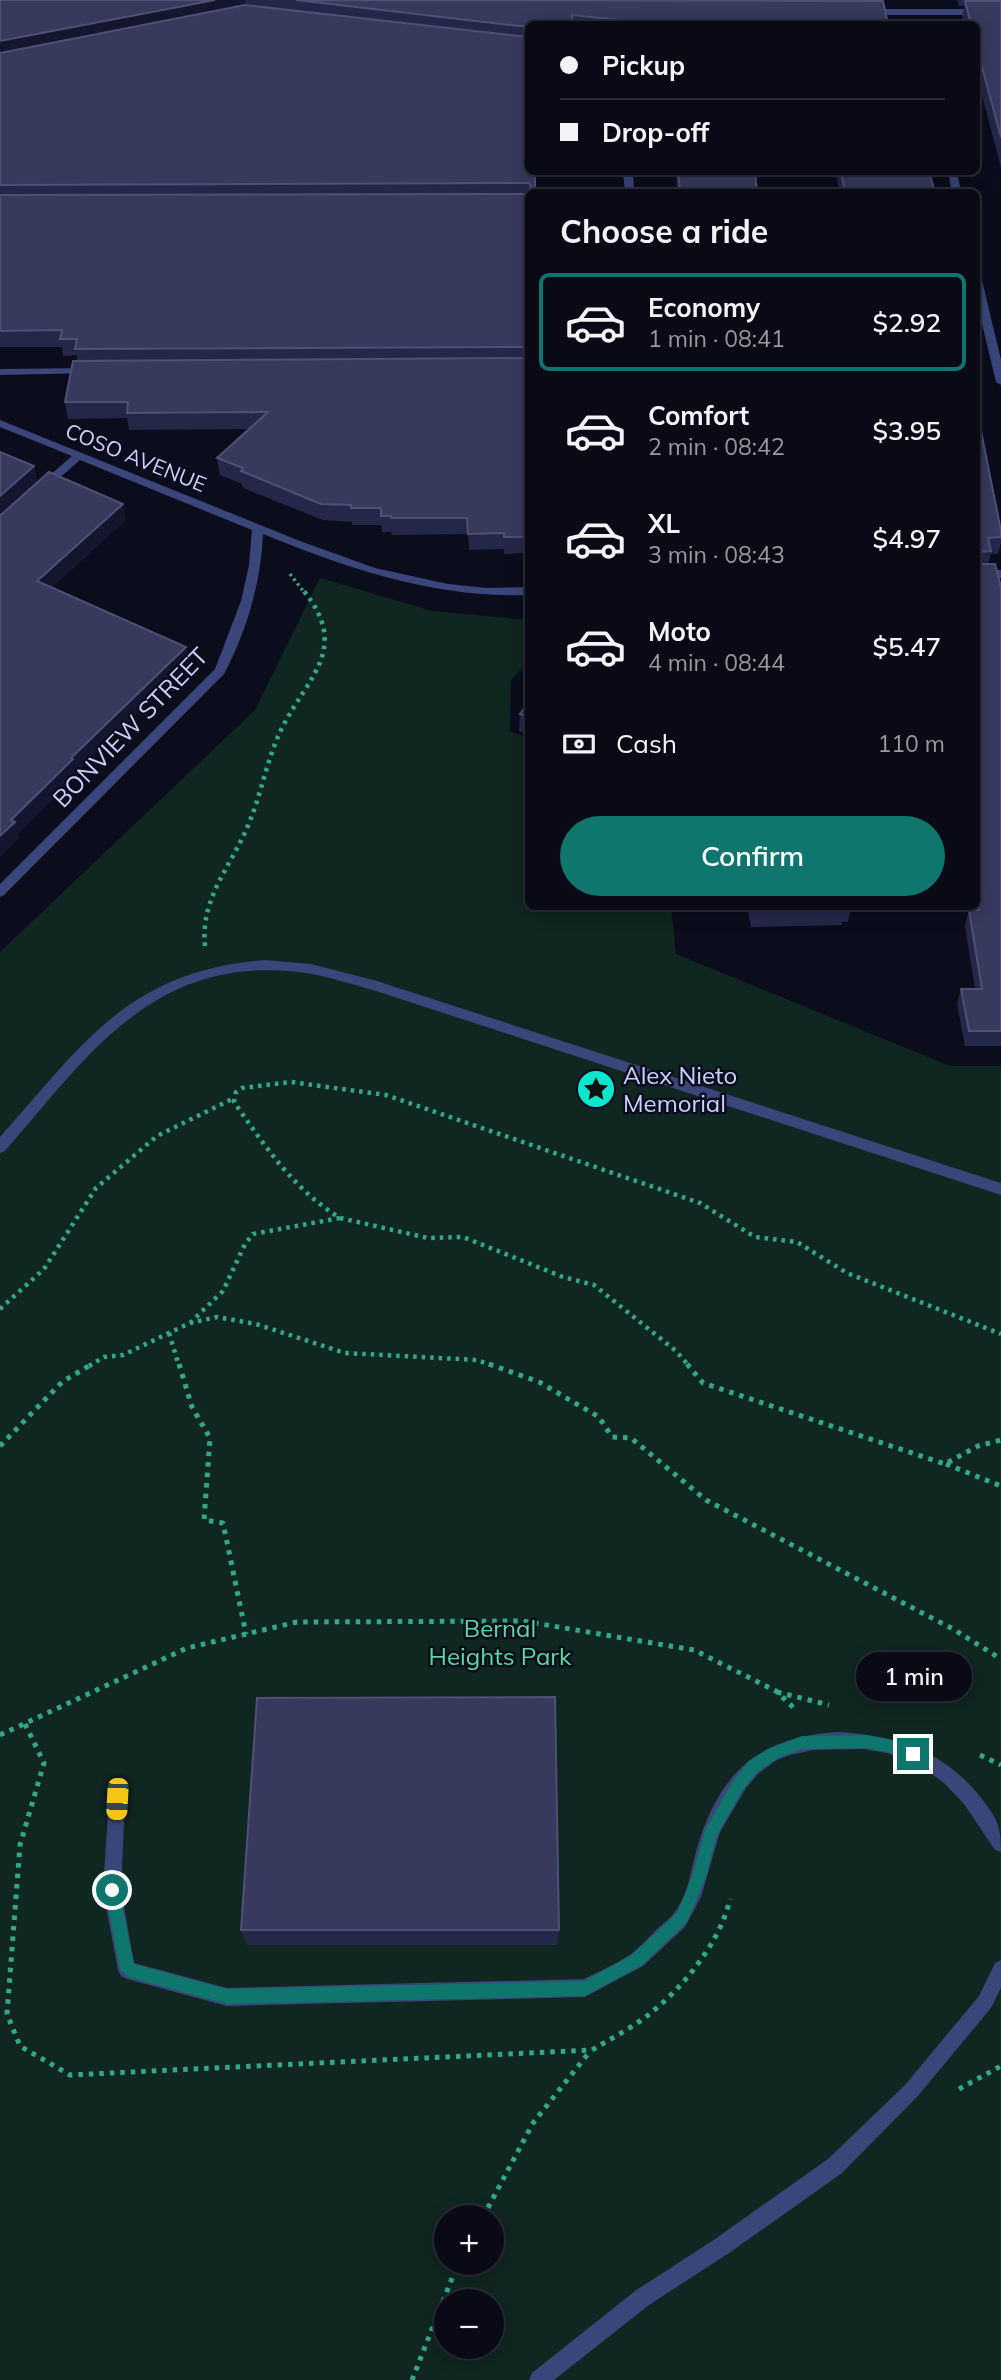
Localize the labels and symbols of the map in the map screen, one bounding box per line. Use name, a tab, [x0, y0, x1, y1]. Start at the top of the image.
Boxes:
street label: COSO AVENUE	[62, 417, 210, 497]
street label: BONVIEW STREET	[46, 640, 214, 813]
place label: Alex Nieto Memorial	[623, 1060, 737, 1118]
place icon: Alex Nieto Memorial	[575, 1068, 617, 1110]
park label: Bernal Heights Park	[429, 1613, 572, 1671]
callout: 1 min	[855, 1652, 971, 1702]
route end	[897, 1738, 929, 1770]
car	[106, 1777, 129, 1821]
route start	[96, 1874, 128, 1906]

